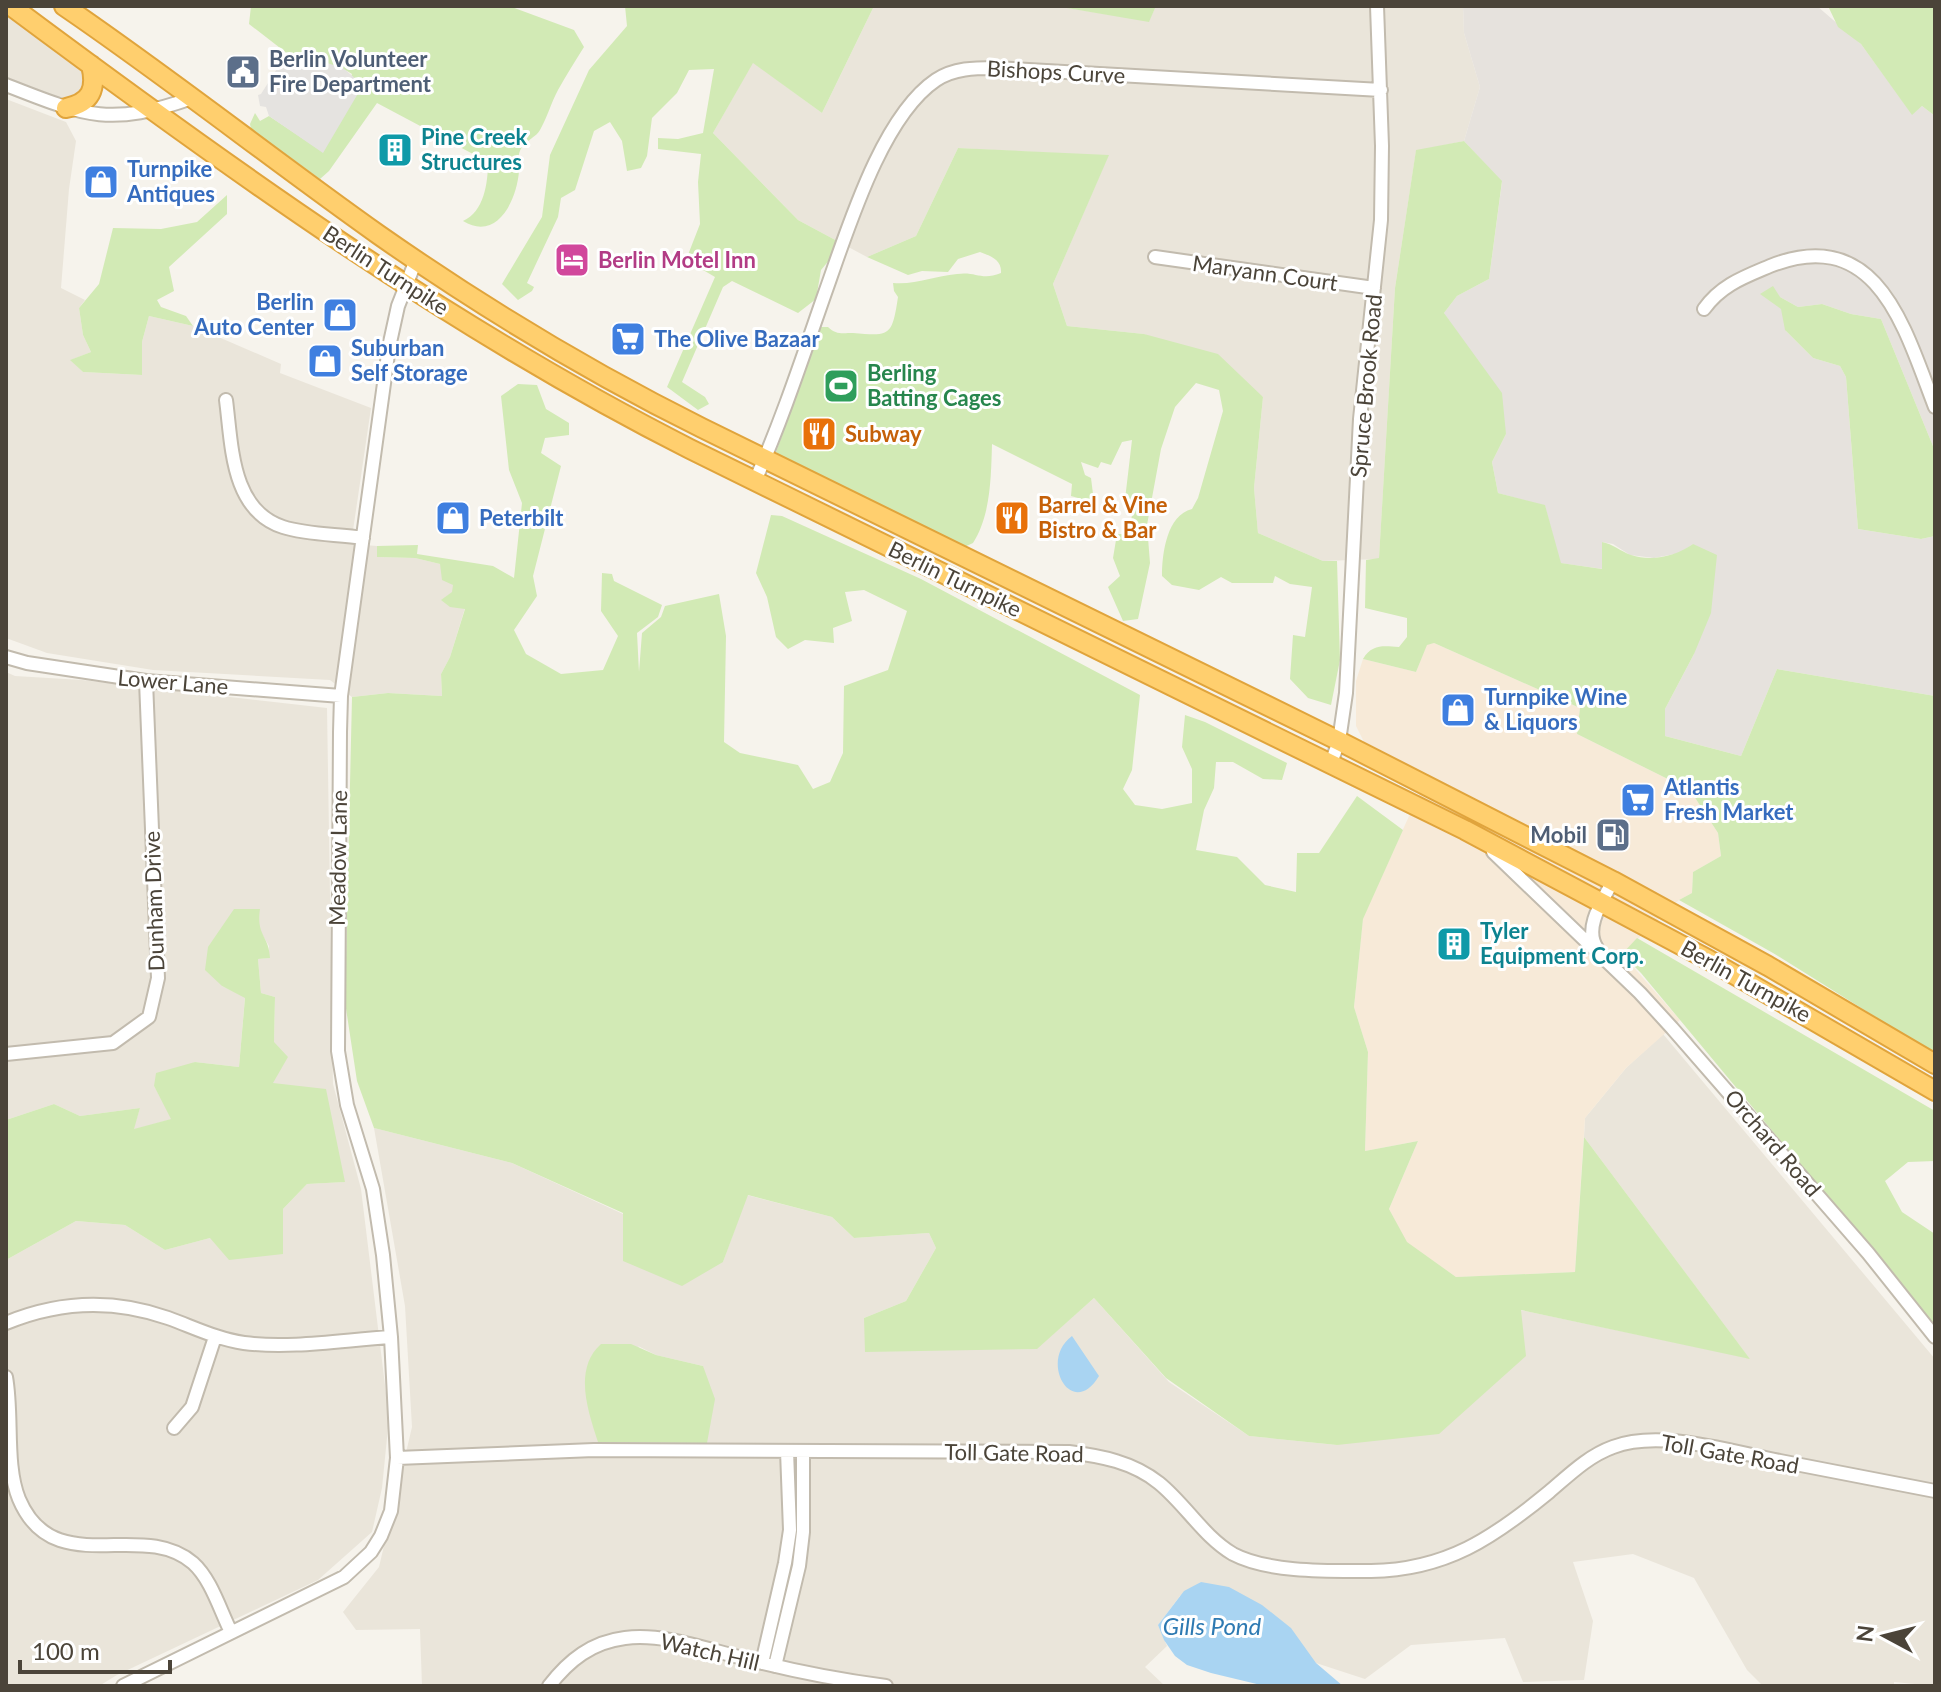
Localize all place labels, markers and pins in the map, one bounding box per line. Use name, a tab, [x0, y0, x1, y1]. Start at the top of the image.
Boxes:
place label: Berlin Volunteer Fire Department	[269, 45, 432, 97]
public building icon: Berlin Volunteer Fire Department	[224, 53, 262, 91]
place label: Pine Creek Structures	[421, 123, 528, 175]
building icon: Pine Creek Structures	[376, 131, 414, 169]
place label: Turnpike Antiques	[126, 155, 215, 207]
shop icon: Turnpike Antiques	[82, 163, 120, 201]
hotel icon: Berlin Motel Inn	[553, 241, 591, 279]
place label: Berlin Motel Inn	[598, 246, 756, 273]
place label: Berlin Auto Center	[193, 288, 315, 340]
shop icon: Berlin Auto Center	[321, 296, 359, 334]
supermarket icon: The Olive Bazaar	[609, 320, 647, 358]
place label: The Olive Bazaar	[654, 325, 820, 352]
place label: Suburban Self Storage	[351, 334, 468, 386]
shop icon: Suburban Self Storage	[306, 342, 344, 380]
place label: Berling Batting Cages	[867, 359, 1001, 411]
sports icon: Berling Batting Cages	[822, 367, 860, 405]
restaurant icon: Subway	[800, 415, 838, 453]
place label: Subway	[845, 420, 922, 447]
place label: Barrel & Vine Bistro & Bar	[1038, 491, 1168, 543]
shop icon: Peterbilt	[434, 499, 472, 537]
restaurant icon: Barrel & Vine Bistro & Bar	[993, 499, 1031, 537]
place label: Peterbilt	[479, 504, 564, 531]
place label: Turnpike Wine & Liquors	[1484, 683, 1627, 735]
shop icon: Turnpike Wine & Liquors	[1439, 691, 1477, 729]
place label: Atlantis Fresh Market	[1663, 773, 1794, 825]
supermarket icon: Atlantis Fresh Market	[1619, 781, 1657, 819]
fuel station icon: Mobil	[1594, 816, 1632, 854]
place label: Mobil	[1530, 821, 1587, 848]
place label: Tyler Equipment Corp.	[1480, 917, 1644, 969]
building icon: Tyler Equipment Corp.	[1435, 925, 1473, 963]

